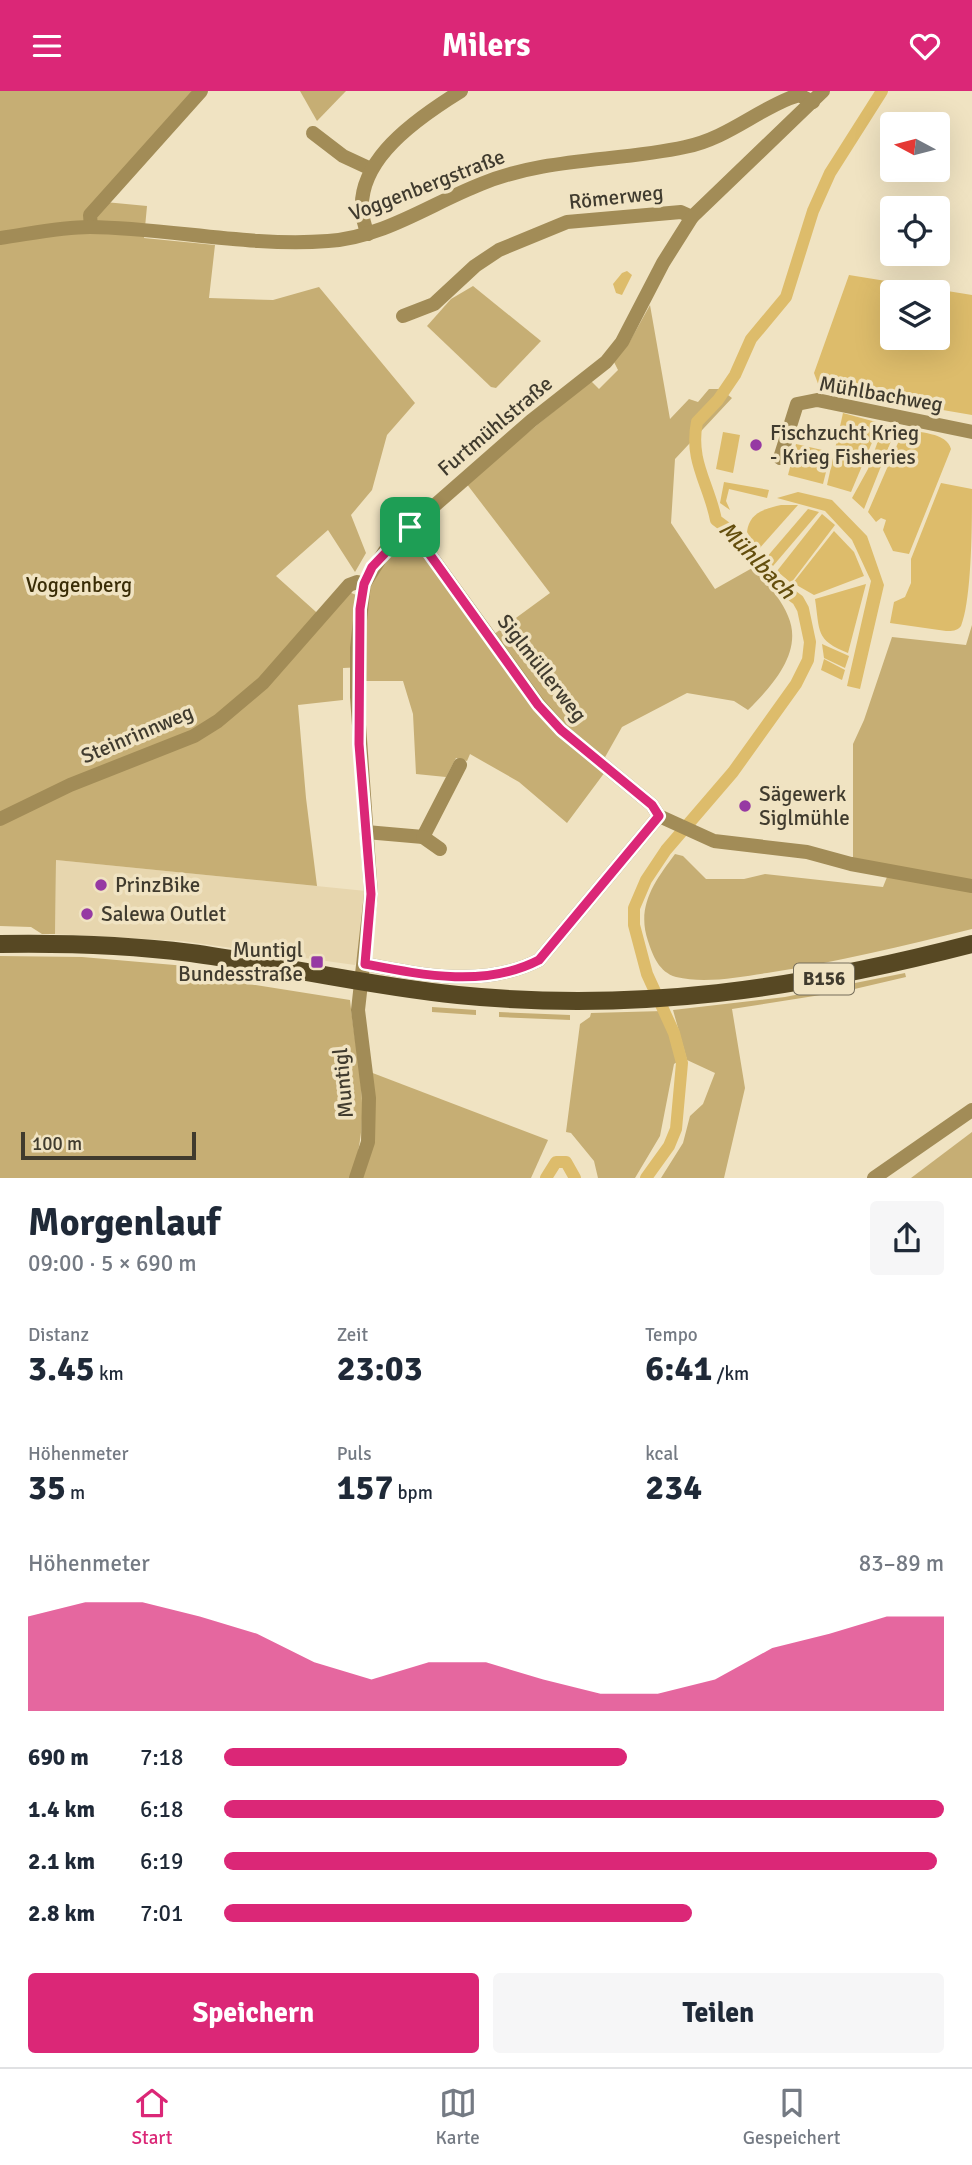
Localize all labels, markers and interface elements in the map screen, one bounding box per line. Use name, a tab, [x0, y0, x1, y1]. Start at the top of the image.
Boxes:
text: Milers	[442, 26, 530, 65]
icon: menu	[28, 27, 66, 65]
icon: heart	[906, 27, 944, 65]
north arrow	[880, 112, 950, 182]
map controls	[880, 112, 950, 350]
street label: Voggenbergstraße	[345, 143, 509, 227]
street label: Römerweg	[567, 179, 665, 215]
button: locate	[880, 196, 950, 266]
button: layers	[880, 280, 950, 350]
street label: Mühlbachweg	[817, 370, 945, 418]
street label: Furtmühlstraße	[432, 371, 558, 481]
place label: Fischzucht Krieg - Krieg Fisheries	[770, 420, 919, 470]
marker: Fischzucht Krieg - Krieg Fisheries	[748, 437, 764, 453]
pin	[380, 497, 440, 557]
icon: arrive	[391, 508, 429, 546]
water label: Mühlbach	[713, 515, 802, 606]
park label: Voggenberg	[26, 572, 132, 598]
street label: Siglmüllerweg	[492, 609, 592, 727]
street label: Steinrinnweg	[77, 699, 197, 769]
place label: Sägewerk Siglmühle	[759, 781, 850, 831]
marker: Sägewerk Siglmühle	[737, 798, 753, 814]
place label: PrinzBike	[115, 872, 200, 898]
marker: PrinzBike	[93, 877, 109, 893]
place label: Salewa Outlet	[101, 901, 226, 927]
marker: Salewa Outlet	[79, 906, 95, 922]
place label: Muntigl Bundesstraße	[178, 937, 303, 987]
marker: Muntigl Bundesstraße	[309, 954, 325, 970]
road number: B156	[794, 964, 854, 995]
street label: Muntigl	[327, 1047, 359, 1119]
scale bar	[21, 1129, 196, 1161]
text: 100 m	[32, 1132, 82, 1156]
text: Morgenlauf	[28, 1199, 220, 1246]
button: share	[870, 1201, 944, 1275]
text: 09:00 · 5 × 690 m	[28, 1249, 197, 1278]
text: Distanz	[28, 1323, 89, 1347]
text: Zeit	[337, 1323, 368, 1347]
text: Tempo	[645, 1323, 698, 1347]
text: 3.45	[28, 1347, 95, 1390]
text: 23:03	[337, 1347, 423, 1390]
text: 6:41	[645, 1347, 712, 1390]
text: km	[95, 1362, 124, 1386]
text: /km	[712, 1362, 749, 1386]
text: Höhenmeter	[28, 1442, 129, 1466]
text: Puls	[337, 1442, 371, 1466]
text: kcal	[645, 1442, 679, 1466]
text: 35	[28, 1466, 66, 1509]
text: 157	[337, 1466, 393, 1509]
text: 234	[645, 1466, 702, 1509]
text: m	[66, 1481, 85, 1505]
text: bpm	[393, 1481, 433, 1505]
text: Höhenmeter	[28, 1549, 150, 1578]
text: 83–89 m	[859, 1549, 944, 1578]
text: 690 m	[28, 1743, 89, 1772]
text: 7:18	[140, 1743, 183, 1772]
text: 1.4 km	[28, 1795, 95, 1824]
text: 6:18	[140, 1795, 183, 1824]
text: 2.1 km	[28, 1847, 95, 1876]
text: 6:19	[140, 1847, 183, 1876]
text: 2.8 km	[28, 1899, 95, 1928]
text: 7:01	[140, 1899, 183, 1928]
button: Speichern	[28, 1973, 479, 2053]
button: Teilen	[493, 1973, 944, 2053]
tab: Start	[132, 2084, 172, 2150]
tab: Karte	[435, 2084, 480, 2150]
tab: Gespeichert	[743, 2084, 840, 2150]

